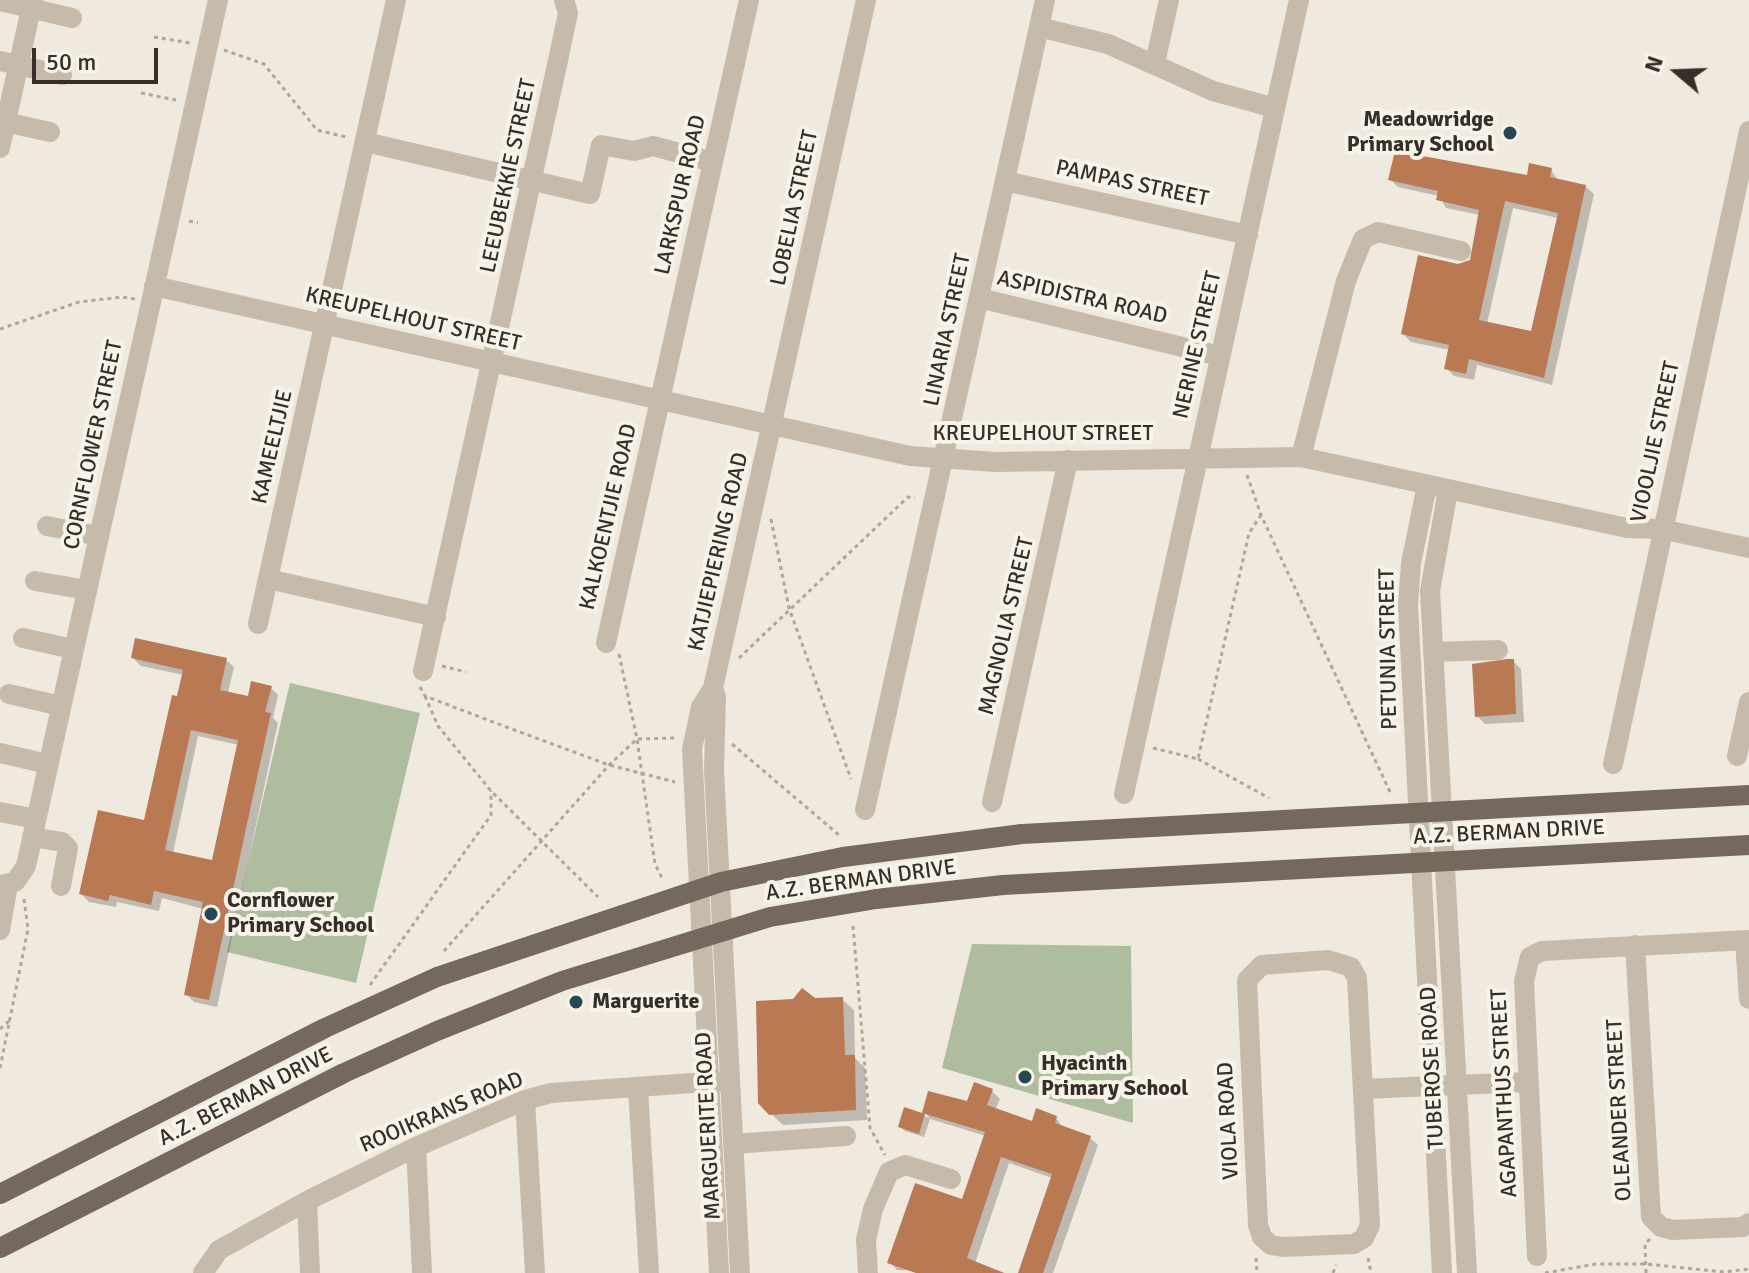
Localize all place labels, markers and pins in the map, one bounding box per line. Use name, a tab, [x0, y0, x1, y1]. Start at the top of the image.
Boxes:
place label: Meadowridge Primary School	[1347, 107, 1494, 158]
marker: Meadowridge Primary School	[1501, 124, 1519, 142]
place label: Cornflower Primary School	[227, 888, 374, 940]
marker: Cornflower Primary School	[202, 905, 220, 923]
place label: Marguerite	[592, 989, 699, 1015]
marker: Marguerite	[567, 993, 585, 1011]
place label: Hyacinth Primary School	[1041, 1051, 1188, 1102]
marker: Hyacinth Primary School	[1016, 1068, 1034, 1086]

